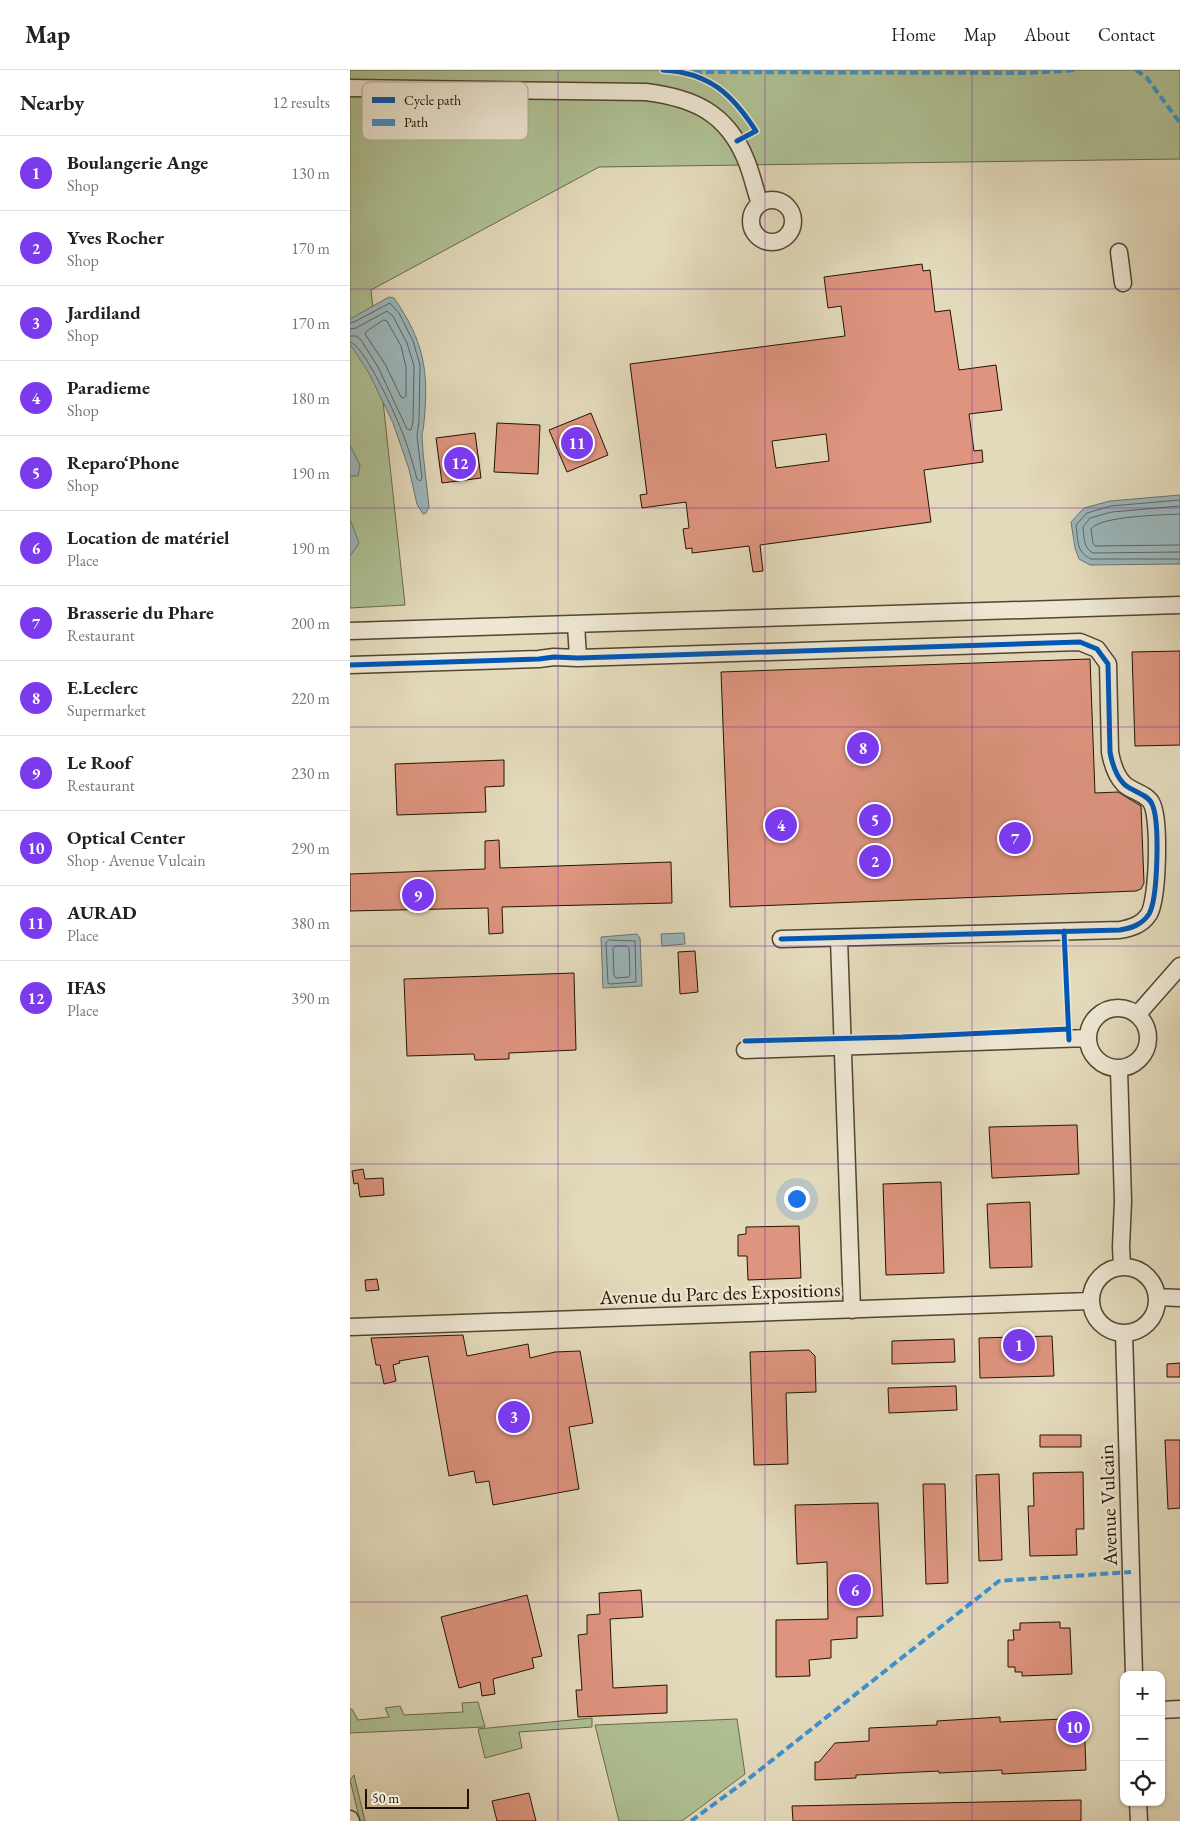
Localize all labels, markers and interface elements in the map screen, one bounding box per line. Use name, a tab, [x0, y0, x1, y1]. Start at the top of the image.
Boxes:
text: Map	[25, 19, 70, 50]
text: Home	[891, 23, 936, 46]
text: Map	[964, 23, 996, 46]
text: About	[1024, 23, 1070, 46]
text: Contact	[1098, 23, 1155, 46]
legend	[362, 82, 528, 140]
text: Nearby	[20, 89, 84, 116]
text: Cycle path	[404, 91, 461, 109]
text: 12 results	[272, 92, 330, 113]
text: Path	[404, 113, 428, 131]
text: Boulangerie Ange	[67, 150, 208, 175]
text: 1	[32, 163, 40, 184]
text: 130 m	[291, 163, 330, 184]
text: Shop	[67, 175, 99, 196]
text: Yves Rocher	[67, 225, 164, 250]
text: 2	[32, 238, 40, 259]
text: 170 m	[291, 238, 330, 259]
text: Shop	[67, 250, 99, 271]
text: Jardiland	[67, 300, 141, 325]
text: 3	[32, 313, 40, 334]
text: 170 m	[291, 313, 330, 334]
text: Shop	[67, 325, 99, 346]
text: Paradieme	[67, 375, 150, 400]
text: 4	[32, 388, 40, 409]
text: 180 m	[291, 388, 330, 409]
text: Shop	[67, 400, 99, 421]
pin: 11	[561, 424, 593, 462]
pin: 12	[444, 444, 476, 482]
text: Reparo‘Phone	[67, 450, 179, 475]
text: 5	[32, 463, 40, 484]
text: 190 m	[291, 463, 330, 484]
text: Shop	[67, 475, 99, 496]
text: Location de matériel	[67, 525, 230, 550]
text: 6	[32, 538, 40, 559]
text: 190 m	[291, 538, 330, 559]
text: Place	[67, 550, 99, 571]
text: Brasserie du Phare	[67, 600, 214, 625]
text: 7	[32, 613, 40, 634]
text: 200 m	[291, 613, 330, 634]
text: Restaurant	[67, 625, 135, 646]
text: E.Leclerc	[67, 675, 138, 700]
text: 8	[32, 688, 40, 709]
text: 220 m	[291, 688, 330, 709]
text: Supermarket	[67, 700, 146, 721]
pin: 8	[847, 729, 879, 767]
text: Le Roof	[67, 750, 131, 775]
text: 9	[32, 763, 40, 784]
text: 230 m	[291, 763, 330, 784]
text: Restaurant	[67, 775, 135, 796]
pin: 5	[859, 801, 891, 839]
pin: 4	[765, 806, 797, 844]
pin: 7	[999, 819, 1031, 857]
text: Optical Center	[67, 825, 185, 850]
text: 10	[28, 838, 44, 859]
text: 290 m	[291, 838, 330, 859]
pin: 2	[859, 842, 891, 880]
text: Shop · Avenue Vulcain	[67, 850, 206, 871]
pin: 9	[402, 876, 434, 914]
text: AURAD	[67, 900, 137, 925]
text: 11	[28, 913, 44, 934]
text: 380 m	[291, 913, 330, 934]
text: Place	[67, 925, 99, 946]
text: IFAS	[67, 975, 106, 1000]
text: 12	[28, 988, 44, 1009]
text: 390 m	[291, 988, 330, 1009]
text: Place	[67, 1000, 99, 1021]
your location	[784, 1186, 810, 1212]
street label: Avenue du Parc des Expositions	[598, 1276, 841, 1310]
pin: 1	[1003, 1326, 1035, 1364]
pin: 3	[498, 1398, 530, 1436]
street label: Avenue Vulcain	[1093, 1443, 1123, 1567]
pin: 6	[839, 1571, 871, 1609]
map controls	[1120, 1671, 1165, 1806]
button: +	[1120, 1671, 1165, 1716]
pin: 10	[1058, 1708, 1090, 1746]
button: −	[1120, 1716, 1165, 1761]
button: locate	[1120, 1761, 1165, 1806]
scale bar	[365, 1786, 469, 1809]
text: 50 m	[372, 1789, 399, 1807]

